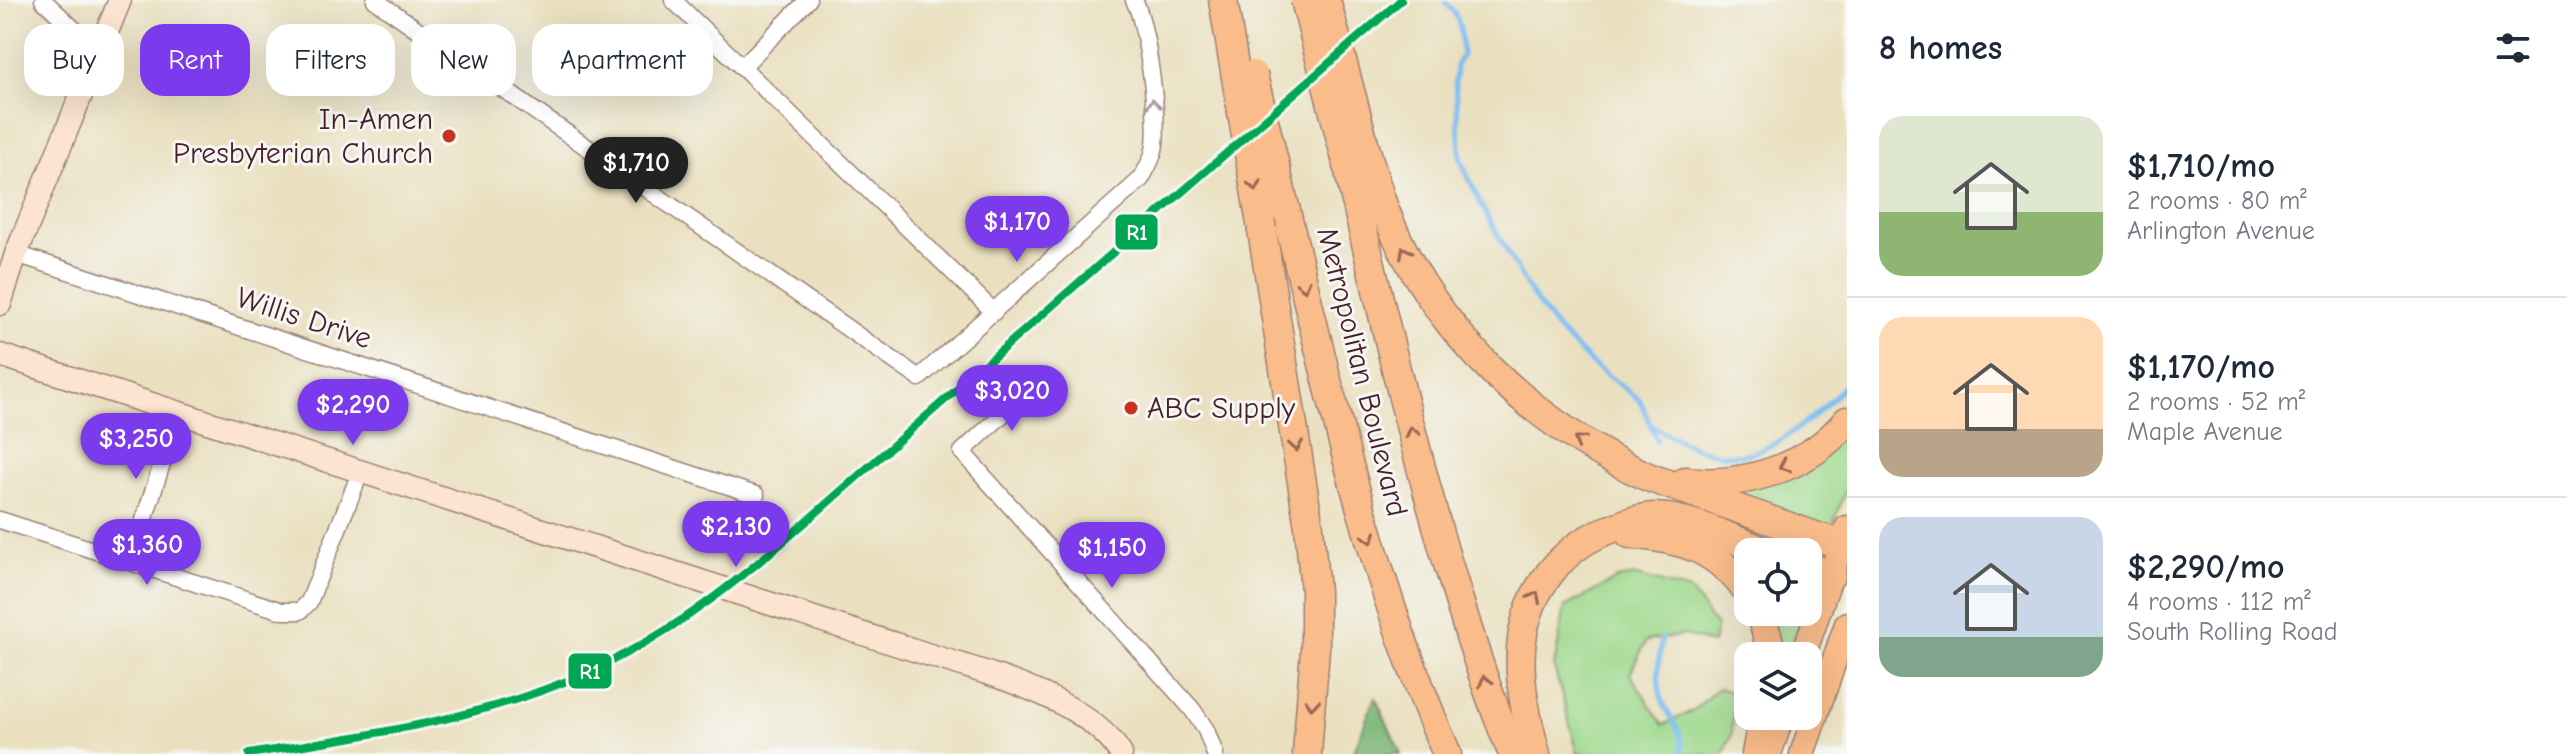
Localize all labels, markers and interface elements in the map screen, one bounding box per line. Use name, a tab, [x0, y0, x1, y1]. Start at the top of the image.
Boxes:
chip: Buy	[24, 24, 124, 96]
chip: Rent	[140, 24, 250, 96]
chip: Filters	[266, 24, 395, 96]
chip: New	[411, 24, 516, 96]
chip: Apartment	[532, 24, 713, 96]
icon: filters	[2491, 26, 2535, 70]
text: 8 homes	[1879, 28, 2002, 68]
one-way arrow	[1145, 97, 1162, 110]
place label: In-Amen Presbyterian Church	[173, 102, 433, 171]
marker: In-Amen Presbyterian Church	[440, 127, 458, 145]
pin: $1,710	[571, 137, 701, 205]
text: $1,710/mo	[2127, 146, 2275, 186]
text: $1,710	[602, 148, 670, 178]
icon: home	[1943, 148, 2039, 244]
one-way arrow	[1245, 180, 1262, 193]
text: 2 rooms · 80 m²	[2127, 186, 2307, 216]
pin: $1,170	[952, 196, 1082, 264]
text: $1,170	[983, 207, 1051, 237]
line badge: R1	[1114, 213, 1159, 251]
text: Arlington Avenue	[2127, 216, 2315, 246]
text: R1	[1126, 220, 1148, 246]
street label: Metropolitan Boulevard	[1309, 224, 1415, 520]
one-way arrow	[1399, 246, 1415, 260]
one-way arrow	[1295, 279, 1312, 293]
street label: Willis Drive	[232, 280, 376, 356]
text: $1,170/mo	[2127, 347, 2275, 387]
icon: home	[1943, 349, 2039, 445]
pin: $3,020	[947, 365, 1077, 433]
text: $3,020	[974, 376, 1050, 406]
pin: $2,290	[288, 379, 418, 447]
text: 2 rooms · 52 m²	[2127, 387, 2305, 417]
text: $2,290	[316, 390, 390, 420]
place label: ABC Supply	[1147, 391, 1296, 426]
marker: ABC Supply	[1122, 399, 1140, 417]
pin: $3,250	[71, 413, 201, 481]
text: Maple Avenue	[2127, 417, 2283, 447]
text: $3,250	[98, 424, 174, 454]
one-way arrow	[1404, 425, 1421, 439]
one-way arrow	[1573, 435, 1588, 450]
one-way arrow	[1287, 439, 1304, 452]
one-way arrow	[1778, 457, 1792, 473]
pin: $2,130	[671, 501, 801, 569]
text: $2,130	[700, 512, 772, 542]
pin: $1,360	[82, 519, 212, 587]
pin: $1,150	[1047, 522, 1177, 590]
text: $1,360	[111, 530, 183, 560]
one-way arrow	[1360, 530, 1376, 544]
text: $1,150	[1077, 533, 1147, 563]
map controls	[1734, 538, 1822, 730]
button: locate	[1734, 538, 1822, 626]
text: $2,290/mo	[2127, 547, 2285, 587]
icon: home	[1943, 549, 2039, 645]
text: 4 rooms · 112 m²	[2127, 587, 2311, 617]
one-way arrow	[1526, 591, 1541, 605]
text: South Rolling Road	[2127, 617, 2338, 647]
button: layers	[1734, 642, 1822, 730]
line badge: R1	[567, 652, 613, 690]
text: R1	[579, 659, 601, 685]
one-way arrow	[1479, 675, 1495, 689]
one-way arrow	[1304, 698, 1321, 711]

